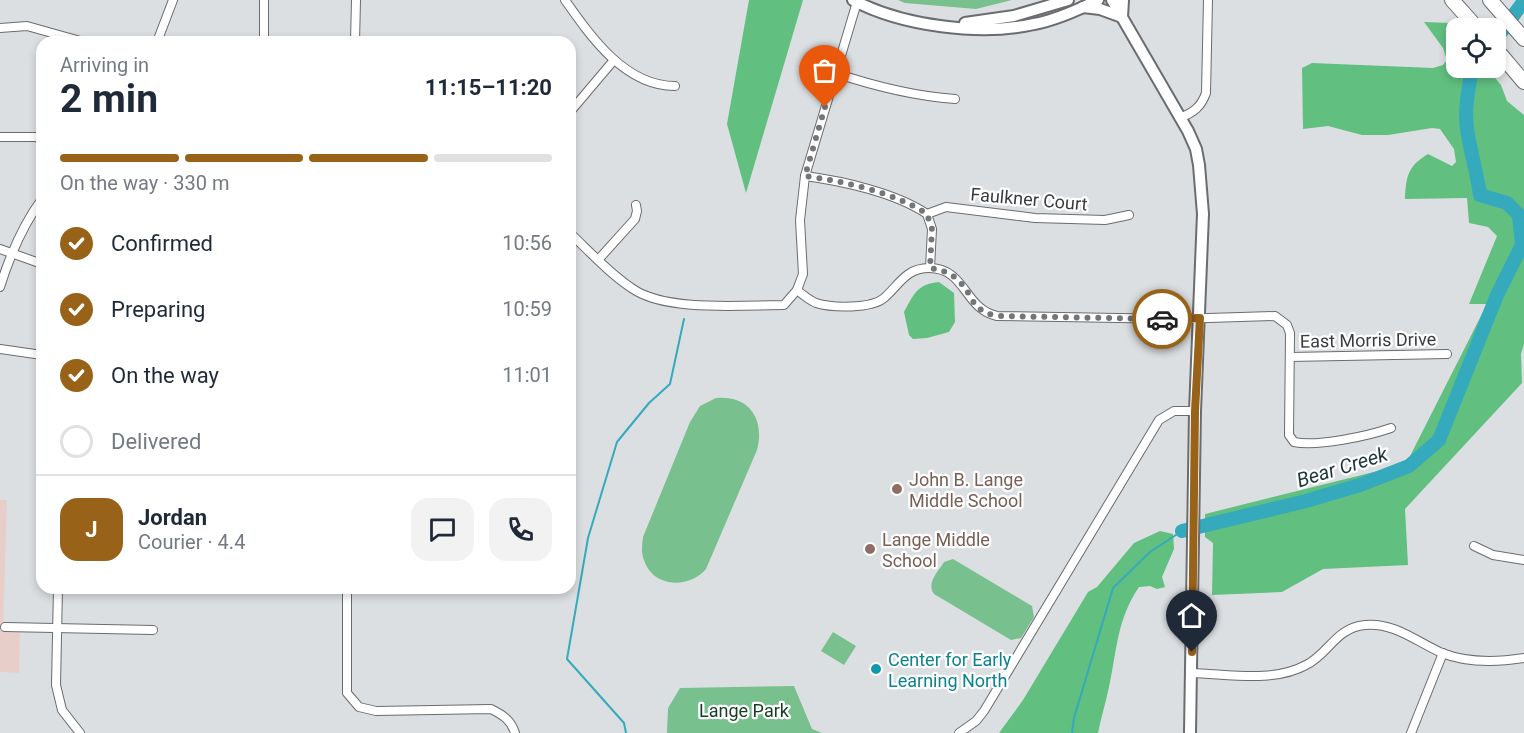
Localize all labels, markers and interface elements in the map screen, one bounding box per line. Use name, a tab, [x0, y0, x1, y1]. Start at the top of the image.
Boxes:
map controls	[1446, 18, 1506, 78]
button: locate	[1446, 18, 1506, 78]
pin	[799, 45, 850, 107]
text: Arriving in	[60, 53, 149, 77]
icon: bag	[808, 54, 841, 87]
text: 11:15–11:20	[425, 75, 552, 100]
text: 2 min	[60, 76, 158, 122]
text: On the way · 330 m	[60, 171, 229, 195]
street label: Faulkner Court	[970, 183, 1088, 215]
icon: check	[60, 227, 93, 260]
text: Confirmed	[111, 231, 213, 256]
text: 10:56	[502, 231, 552, 255]
courier	[1132, 289, 1192, 349]
icon: check	[60, 293, 93, 326]
text: Preparing	[111, 297, 205, 322]
text: 10:59	[502, 297, 552, 321]
icon: car	[1146, 303, 1179, 336]
street label: East Morris Drive	[1300, 328, 1436, 352]
icon: check	[60, 359, 93, 392]
text: On the way	[111, 363, 219, 388]
text: 11:01	[502, 363, 552, 387]
text: Delivered	[111, 429, 201, 454]
water label: Bear Creek	[1294, 441, 1391, 492]
place label: John B. Lange Middle School	[909, 469, 1023, 511]
marker: John B. Lange Middle School	[890, 482, 904, 496]
button: chat	[411, 498, 474, 561]
button: phone	[489, 498, 552, 561]
text: Jordan	[138, 505, 207, 530]
text: J	[85, 517, 98, 542]
place label: Lange Middle School	[882, 529, 990, 571]
text: Courier · 4.4	[138, 530, 245, 554]
marker: Lange Middle School	[863, 542, 877, 556]
pin	[1166, 590, 1217, 652]
icon: home	[1175, 599, 1208, 632]
place label: Center for Early Learning North	[888, 649, 1012, 691]
marker: Center for Early Learning North	[869, 662, 883, 676]
park label: Lange Park	[699, 700, 790, 721]

